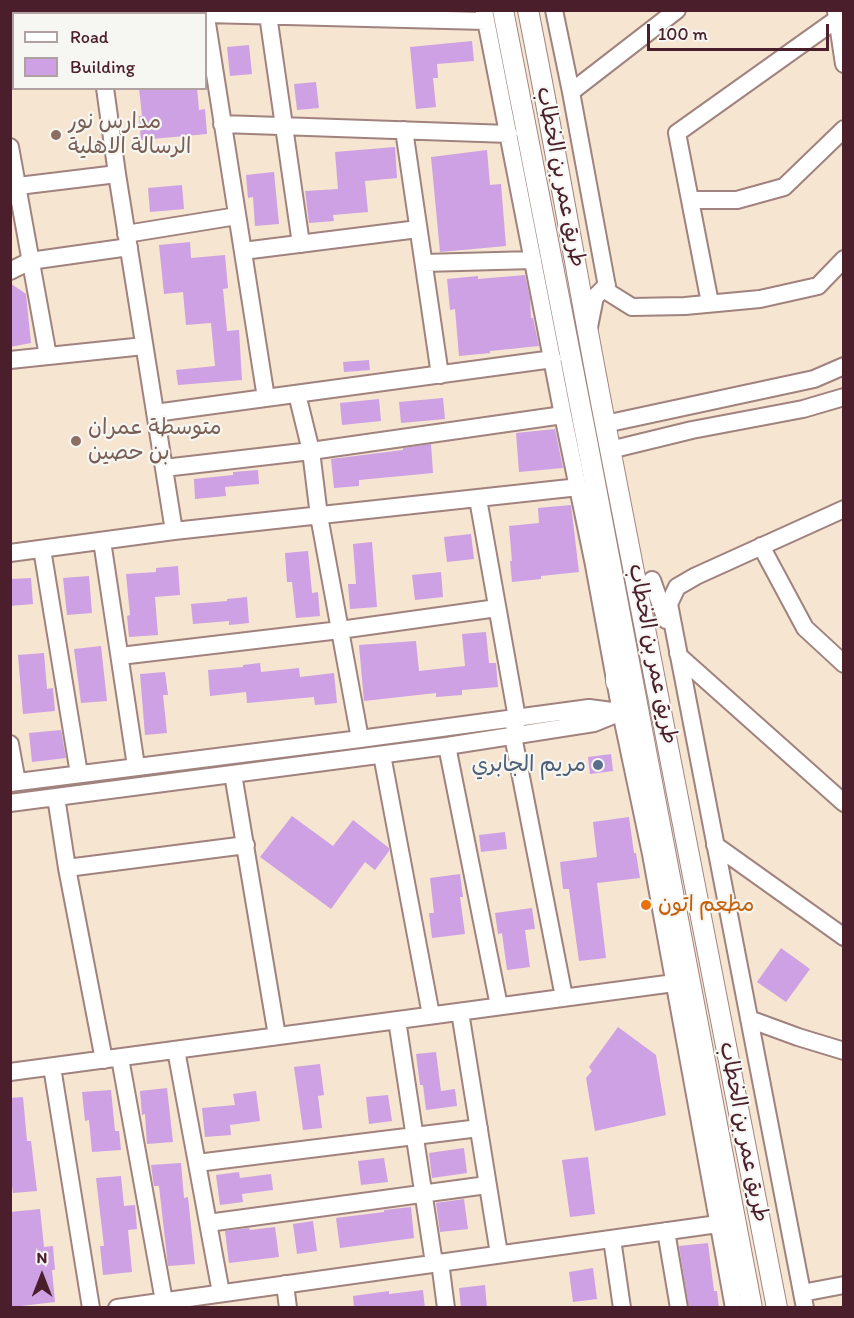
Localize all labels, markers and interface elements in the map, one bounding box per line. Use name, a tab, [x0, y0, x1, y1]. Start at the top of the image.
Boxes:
legend	[12, 12, 207, 90]
scale bar	[650, 12, 832, 50]
text: 100 m	[658, 23, 708, 45]
text: Road	[70, 26, 109, 48]
text: Building	[70, 56, 135, 78]
street label: طريق عمر بن الخطاب	[530, 85, 590, 269]
place label: مدارس نور الرسالة الاهلية	[68, 109, 191, 160]
marker: مدارس نور الرسالة الاهلية	[49, 128, 63, 142]
place label: متوسطة عمران بن حصين	[88, 415, 222, 466]
marker: متوسطة عمران بن حصين	[69, 434, 83, 448]
street label: طريق عمر بن الخطاب	[622, 562, 682, 746]
place label: مريم الجابري	[471, 752, 586, 778]
marker: مريم الجابري	[591, 758, 605, 772]
place label: مطعم اتون	[658, 892, 754, 918]
marker: مطعم اتون	[639, 898, 653, 912]
street label: طريق عمر بن الخطاب	[713, 1040, 773, 1224]
north arrow	[12, 1246, 72, 1306]
text: N	[37, 1248, 47, 1267]

